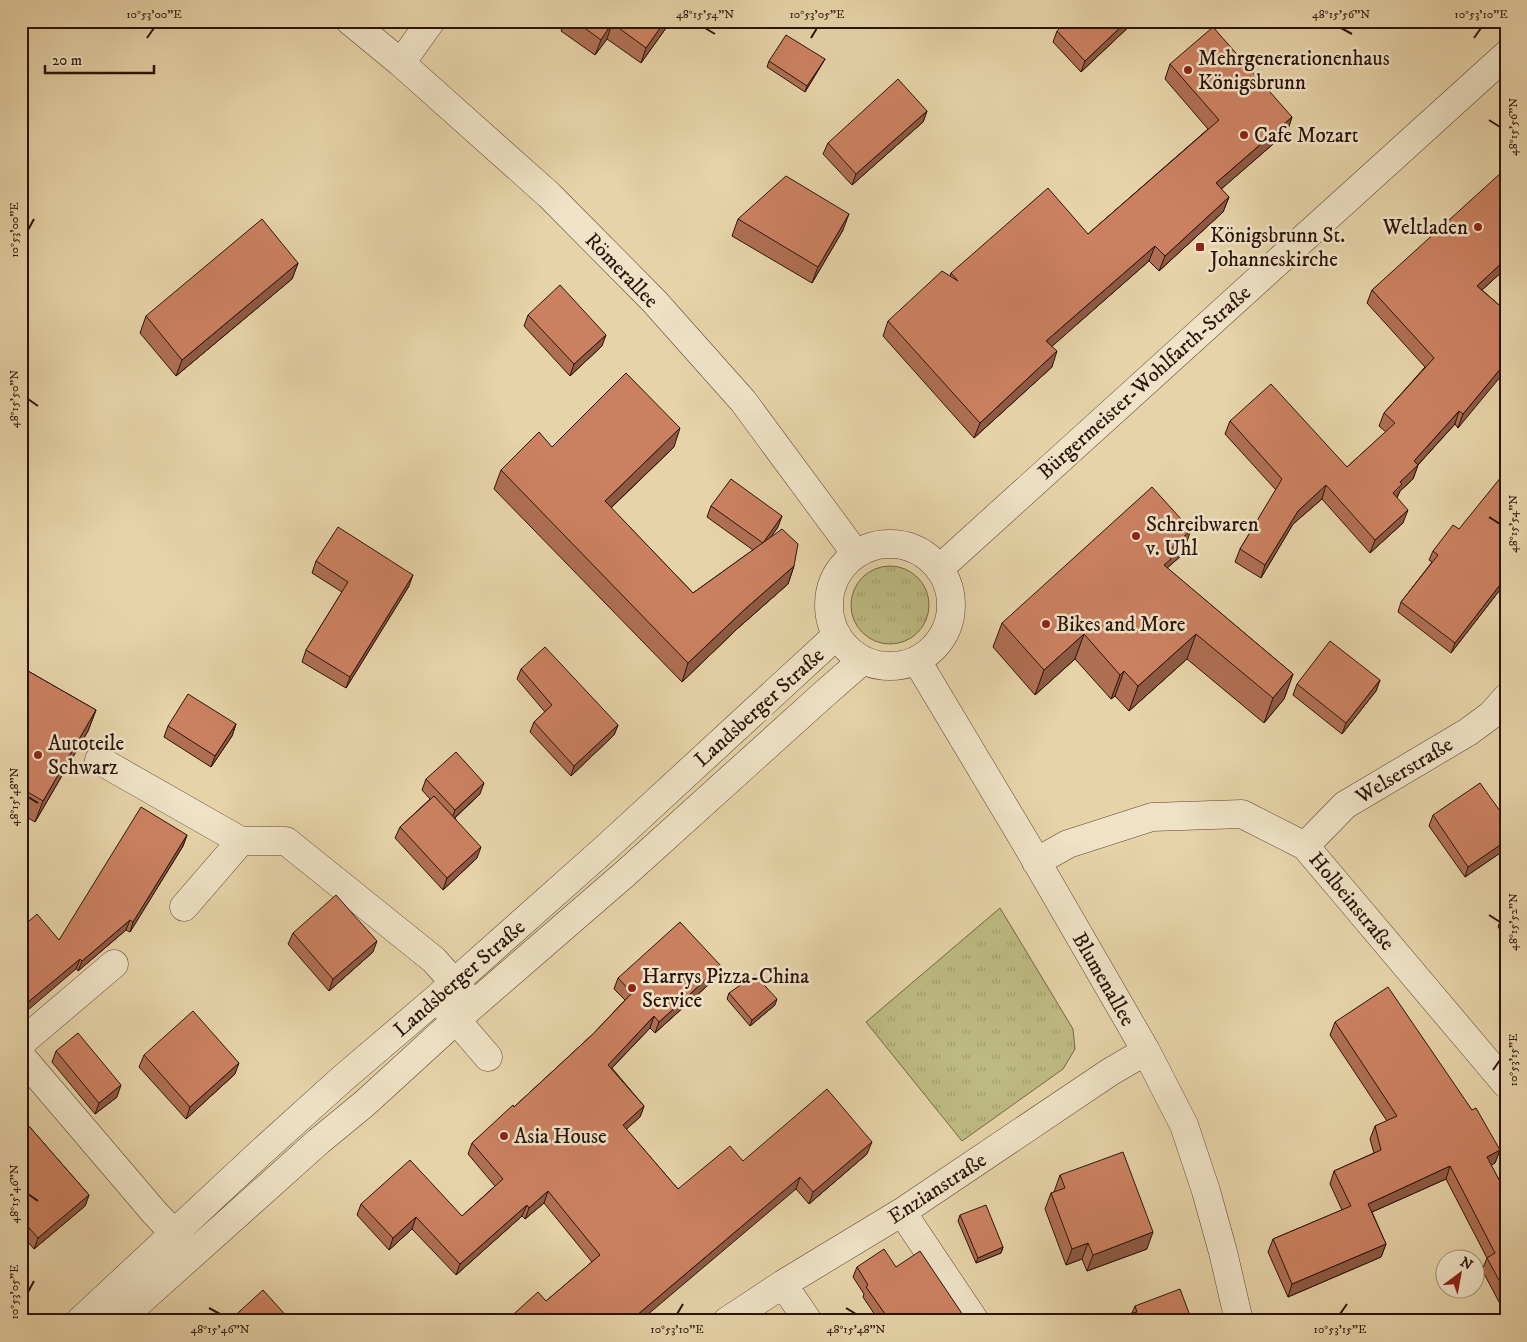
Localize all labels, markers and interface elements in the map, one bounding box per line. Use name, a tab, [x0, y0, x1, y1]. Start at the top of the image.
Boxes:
text: 10°53'00"E	[126, 7, 182, 22]
text: 48°15'54"N	[676, 7, 734, 22]
text: 10°53'05"E	[789, 7, 845, 22]
text: 48°15'56"N	[1312, 7, 1370, 22]
text: 10°53'10"E	[1454, 7, 1508, 22]
scale bar	[45, 42, 154, 74]
place label: Mehrgenerationenhaus Königsbrunn	[1198, 46, 1390, 96]
text: 20 m	[52, 51, 82, 70]
marker: Mehrgenerationenhaus Königsbrunn	[1182, 64, 1194, 76]
text: 48°15'56"N	[1506, 98, 1521, 156]
place label: Cafe Mozart	[1254, 123, 1359, 149]
marker: Cafe Mozart	[1238, 129, 1250, 141]
text: 10°53'00"E	[7, 202, 22, 258]
place label: Weltladen	[1382, 215, 1468, 241]
marker: Weltladen	[1472, 221, 1484, 233]
place label: Königsbrunn St. Johanneskirche	[1208, 223, 1345, 273]
street label: Römerallee	[579, 227, 664, 314]
marker: Königsbrunn St. Johanneskirche	[1194, 241, 1206, 253]
street label: Bürgermeister-Wohlfarth-Straße	[1033, 280, 1257, 485]
text: 48°15'50"N	[7, 370, 22, 428]
text: 48°15'54"N	[1506, 495, 1521, 553]
place label: Schreibwaren v. Uhl	[1145, 512, 1259, 562]
marker: Schreibwaren v. Uhl	[1130, 530, 1142, 542]
place label: Bikes and More	[1056, 612, 1186, 638]
marker: Bikes and More	[1040, 618, 1052, 630]
street label: Landsberger Straße	[689, 642, 830, 773]
place label: Autoteile Schwarz	[48, 731, 125, 781]
street label: Welserstraße	[1350, 732, 1458, 810]
marker: Autoteile Schwarz	[32, 749, 44, 761]
text: 48°15'48"N	[7, 767, 22, 826]
street label: Holbeinstraße	[1303, 847, 1400, 956]
text: 48°15'52"N	[1506, 893, 1521, 951]
street label: Landsberger Straße	[389, 914, 531, 1043]
street label: Blumenallee	[1066, 928, 1140, 1031]
place label: Harrys Pizza-China Service	[642, 964, 809, 1014]
marker: Harrys Pizza-China Service	[626, 982, 638, 994]
text: 10°53'15"E	[1506, 1033, 1521, 1086]
place label: Asia House	[514, 1124, 607, 1150]
marker: Asia House	[498, 1130, 510, 1142]
street label: Enzianstraße	[883, 1147, 992, 1230]
text: 48°15'46"N	[7, 1164, 22, 1224]
north arrow	[1434, 1250, 1484, 1300]
text: N	[1457, 1253, 1476, 1275]
text: 10°53'05"E	[7, 1264, 22, 1320]
text: 48°15'46"N	[190, 1322, 250, 1337]
text: 10°53'10"E	[650, 1322, 704, 1337]
text: 48°15'48"N	[827, 1322, 886, 1337]
text: 10°53'15"E	[1314, 1322, 1367, 1337]

